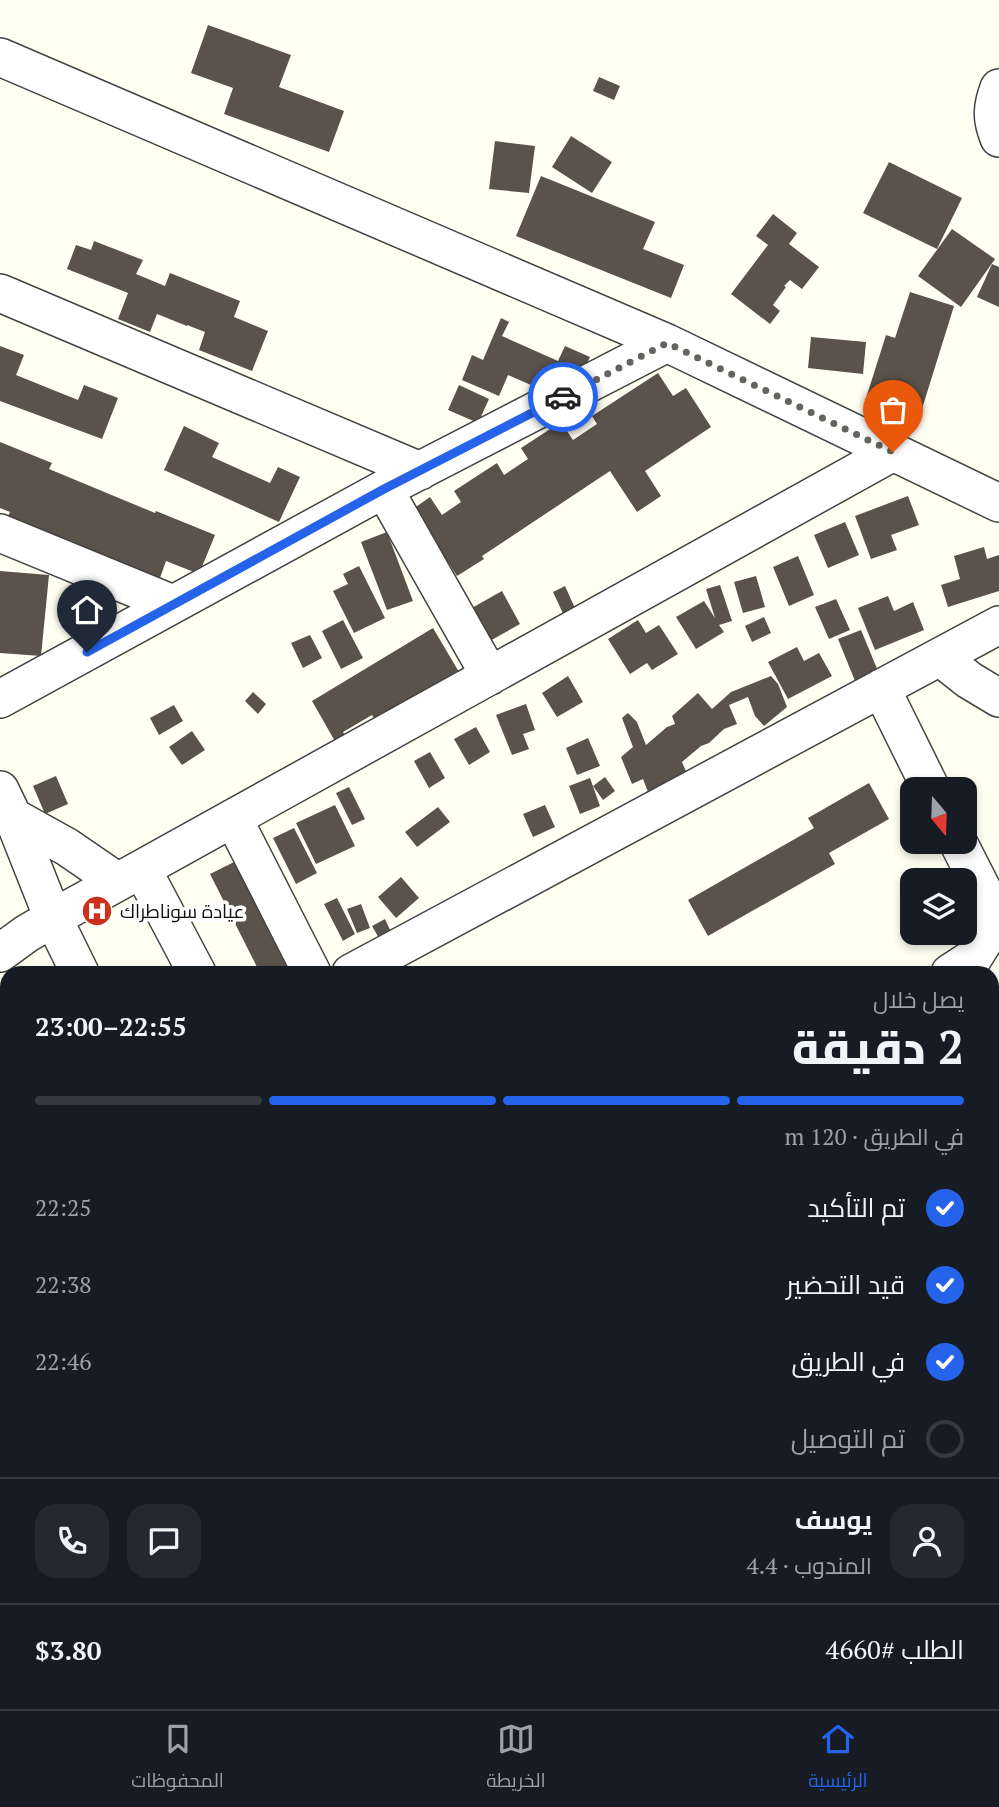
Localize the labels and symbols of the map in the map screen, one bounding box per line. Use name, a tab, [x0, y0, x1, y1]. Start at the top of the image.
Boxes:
courier	[528, 362, 598, 432]
pin	[863, 380, 923, 452]
pin	[57, 580, 117, 652]
north arrow	[900, 777, 976, 854]
hospital icon: عيادة سوناطراك	[80, 894, 114, 928]
place label: عيادة سوناطراك	[120, 898, 245, 923]

